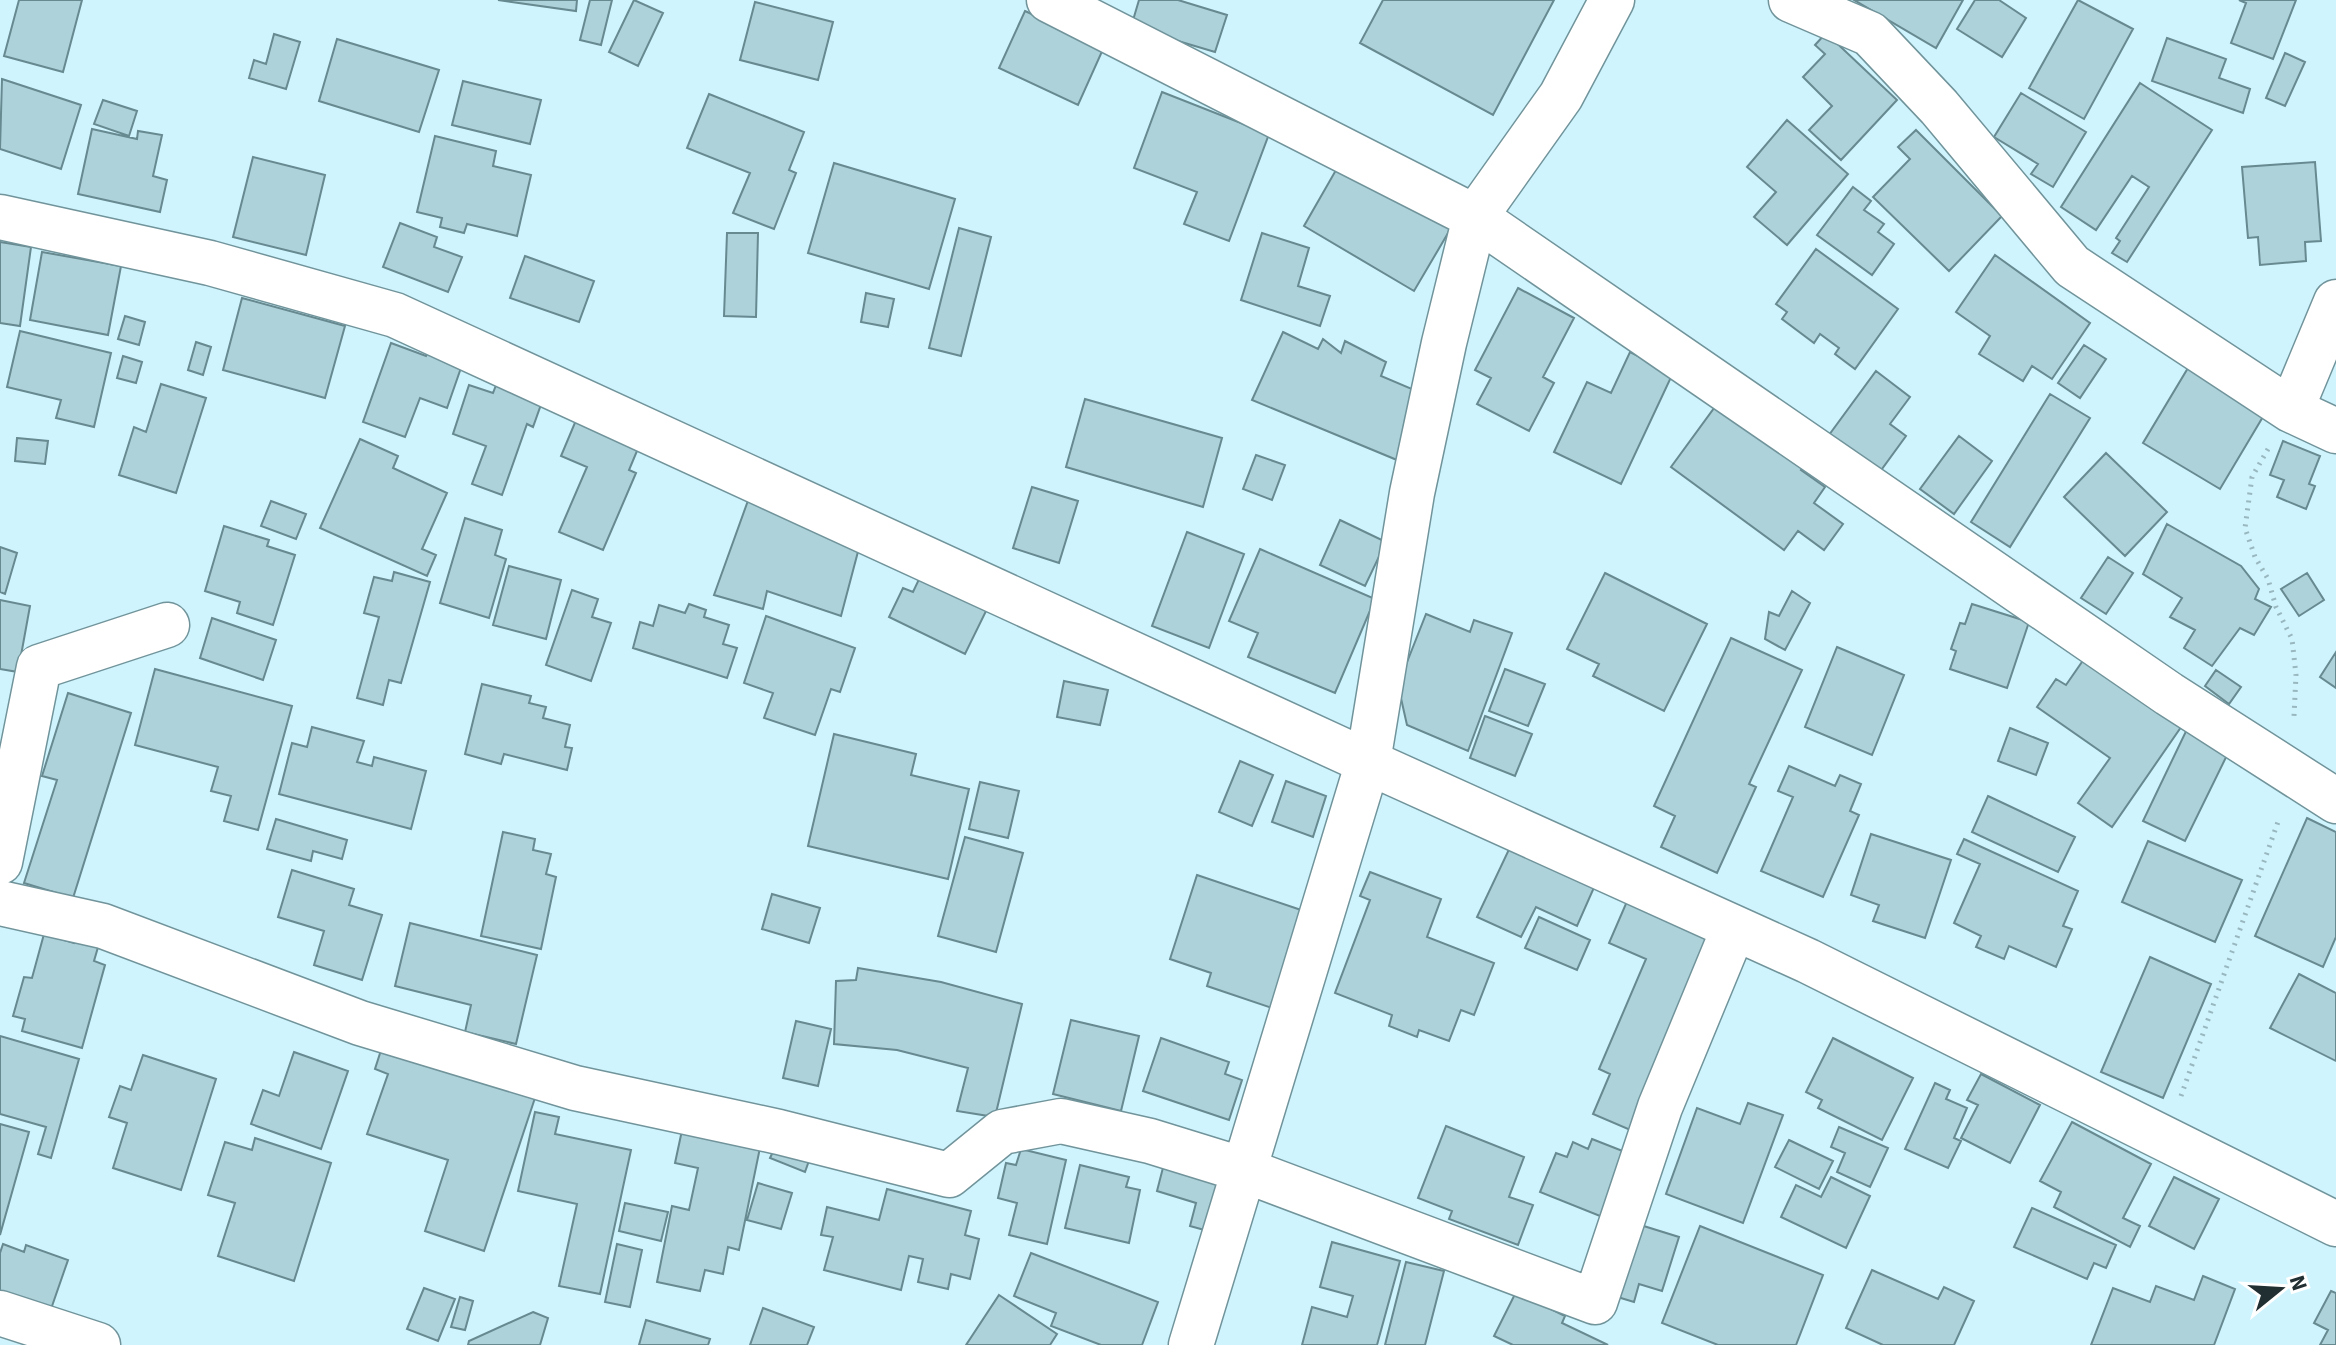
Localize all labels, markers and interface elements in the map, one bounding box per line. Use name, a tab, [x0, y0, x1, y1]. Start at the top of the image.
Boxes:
north arrow	[2240, 1249, 2320, 1329]
text: N	[2281, 1271, 2316, 1295]

